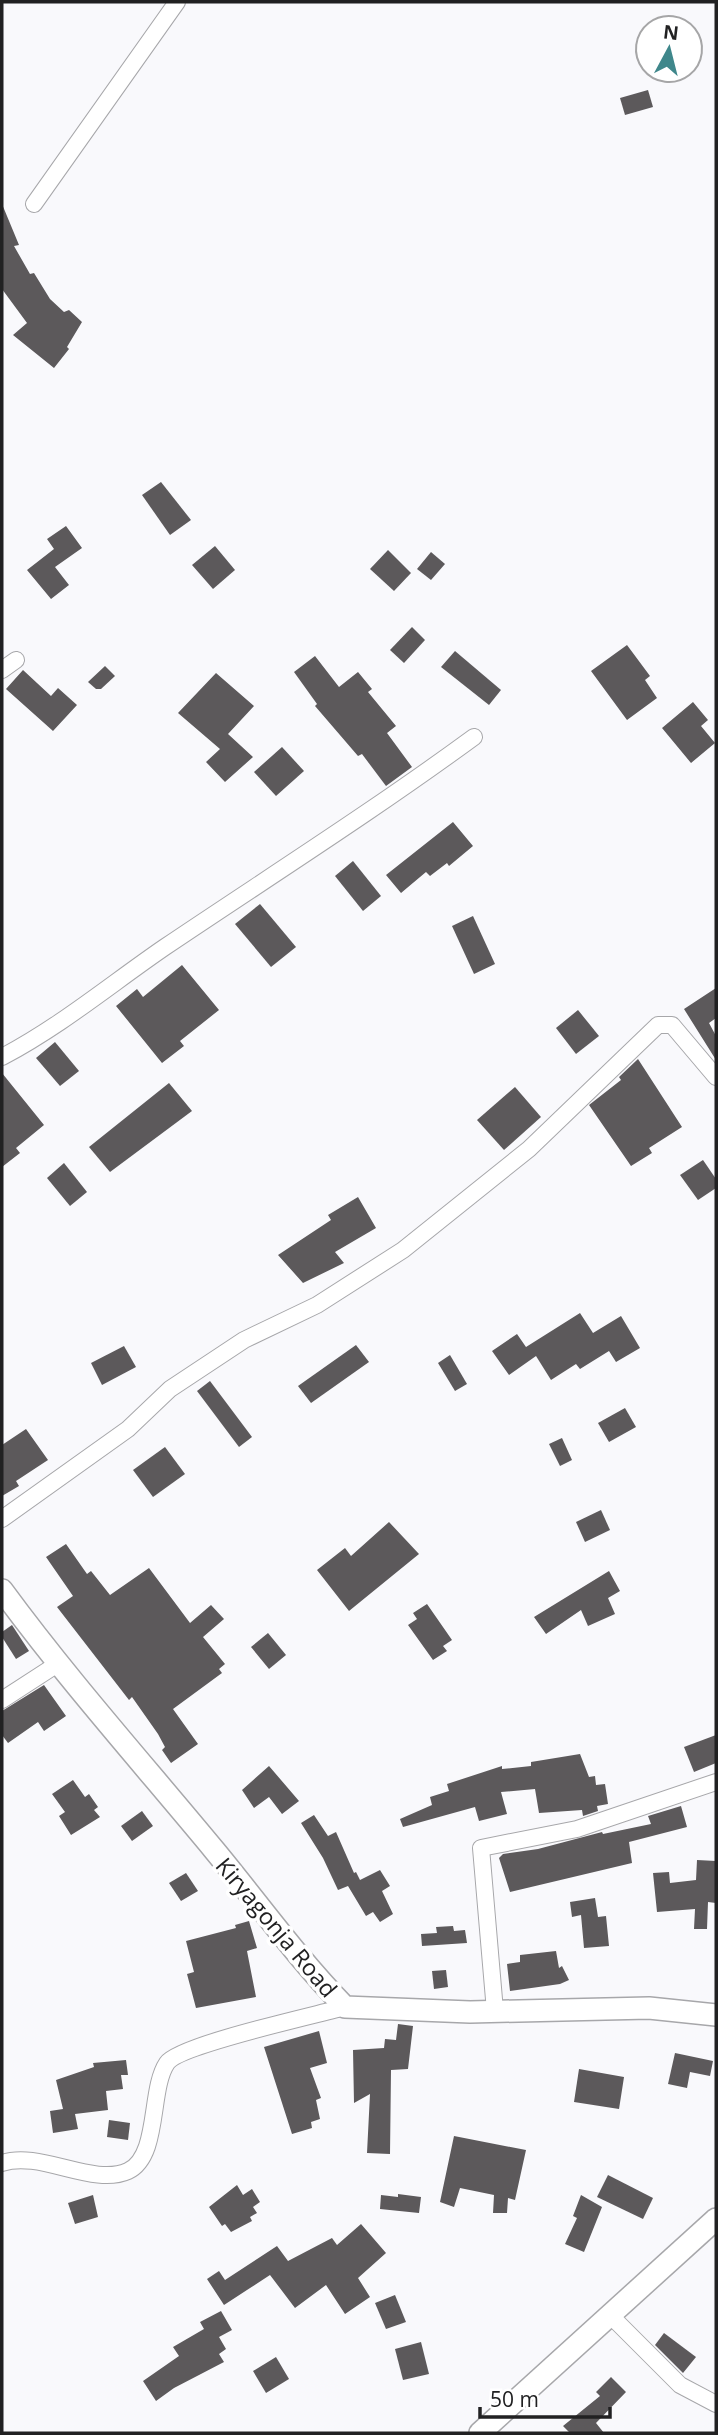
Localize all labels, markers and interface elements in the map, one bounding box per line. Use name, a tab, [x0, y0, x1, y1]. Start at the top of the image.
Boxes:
north arrow	[634, 14, 704, 84]
text: N	[662, 18, 680, 46]
street label: Kiryagonja Road	[209, 1850, 345, 2004]
scale bar	[480, 2376, 610, 2420]
text: 50 m	[490, 2385, 539, 2413]

